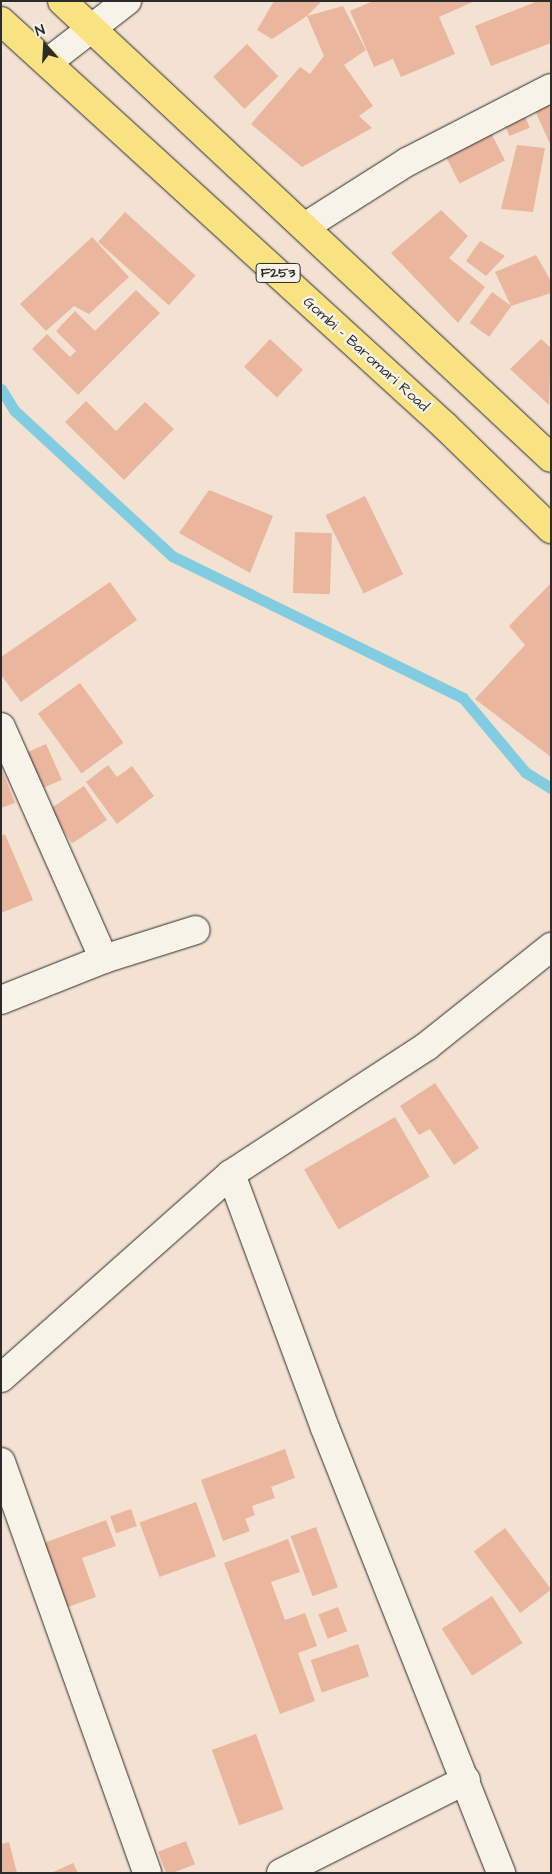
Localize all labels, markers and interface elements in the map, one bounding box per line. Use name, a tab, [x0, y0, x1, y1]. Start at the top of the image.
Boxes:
north arrow	[20, 20, 70, 70]
text: N	[33, 20, 48, 42]
road number: F253	[256, 262, 300, 284]
street label: Gombi - Baromari Road	[299, 293, 433, 415]

